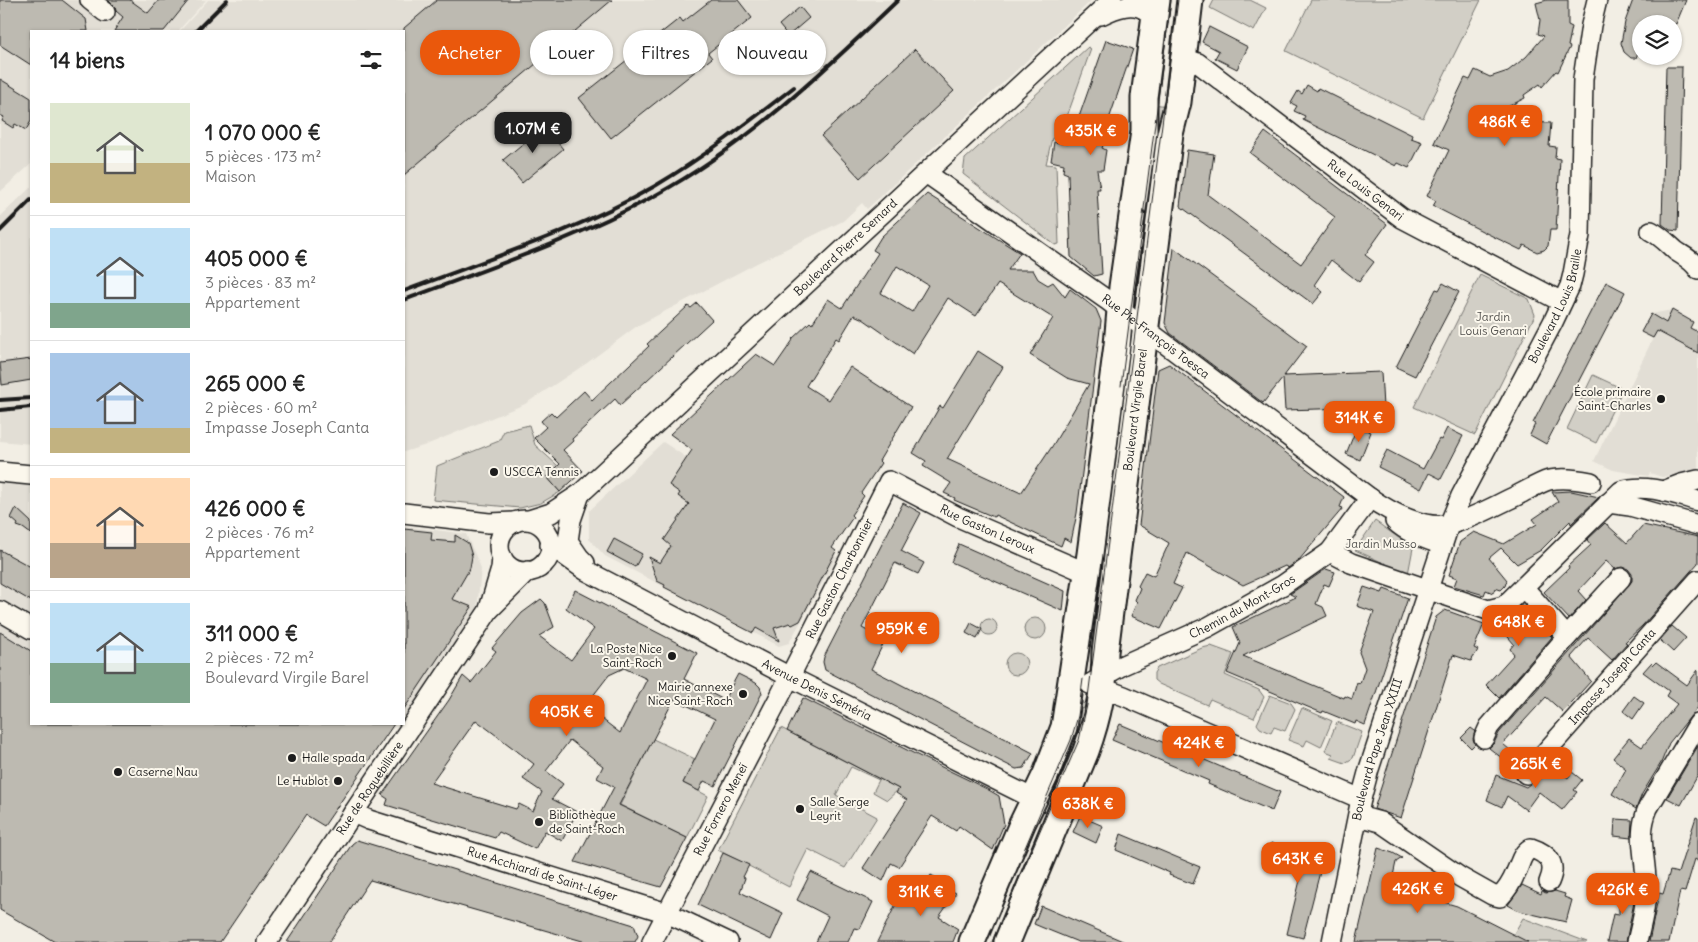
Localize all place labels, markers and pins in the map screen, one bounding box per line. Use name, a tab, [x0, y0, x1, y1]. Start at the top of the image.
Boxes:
pin: 486K €	[1464, 104, 1546, 147]
pin: 1.07M €	[487, 112, 579, 154]
pin: 435K €	[1050, 114, 1132, 156]
place label: École primaire Saint-Charles	[1574, 384, 1651, 413]
marker: École primaire Saint-Charles	[1655, 393, 1667, 405]
pin: 314K €	[1318, 400, 1400, 443]
place label: USCCA Tennis	[504, 464, 579, 479]
marker: USCCA Tennis	[488, 466, 500, 478]
pin: 648K €	[1478, 604, 1560, 647]
pin: 959K €	[861, 612, 943, 654]
place label: La Poste Nice Saint-Roch	[590, 641, 662, 670]
marker: La Poste Nice Saint-Roch	[666, 650, 678, 662]
place label: Mairie annexe Nice Saint-Roch	[648, 679, 733, 708]
marker: Mairie annexe Nice Saint-Roch	[737, 688, 749, 700]
pin: 405K €	[526, 694, 608, 737]
pin: 424K €	[1158, 726, 1240, 768]
pin: 265K €	[1495, 746, 1577, 789]
place label: Halle spada	[302, 750, 365, 765]
marker: Halle spada	[286, 752, 298, 764]
place label: Caserne Nau	[128, 764, 198, 779]
marker: Caserne Nau	[112, 766, 124, 778]
place label: Le Hublot	[277, 773, 328, 788]
marker: Le Hublot	[332, 775, 344, 787]
pin: 638K €	[1047, 786, 1129, 829]
place label: Salle Serge Leyrit	[810, 794, 869, 823]
marker: Salle Serge Leyrit	[794, 803, 806, 815]
place label: Bibliothèque de Saint-Roch	[549, 807, 625, 836]
marker: Bibliothèque de Saint-Roch	[533, 816, 545, 828]
pin: 643K €	[1257, 842, 1339, 884]
pin: 426K €	[1377, 872, 1459, 914]
pin: 426K €	[1582, 872, 1664, 915]
pin: 311K €	[880, 874, 962, 917]

